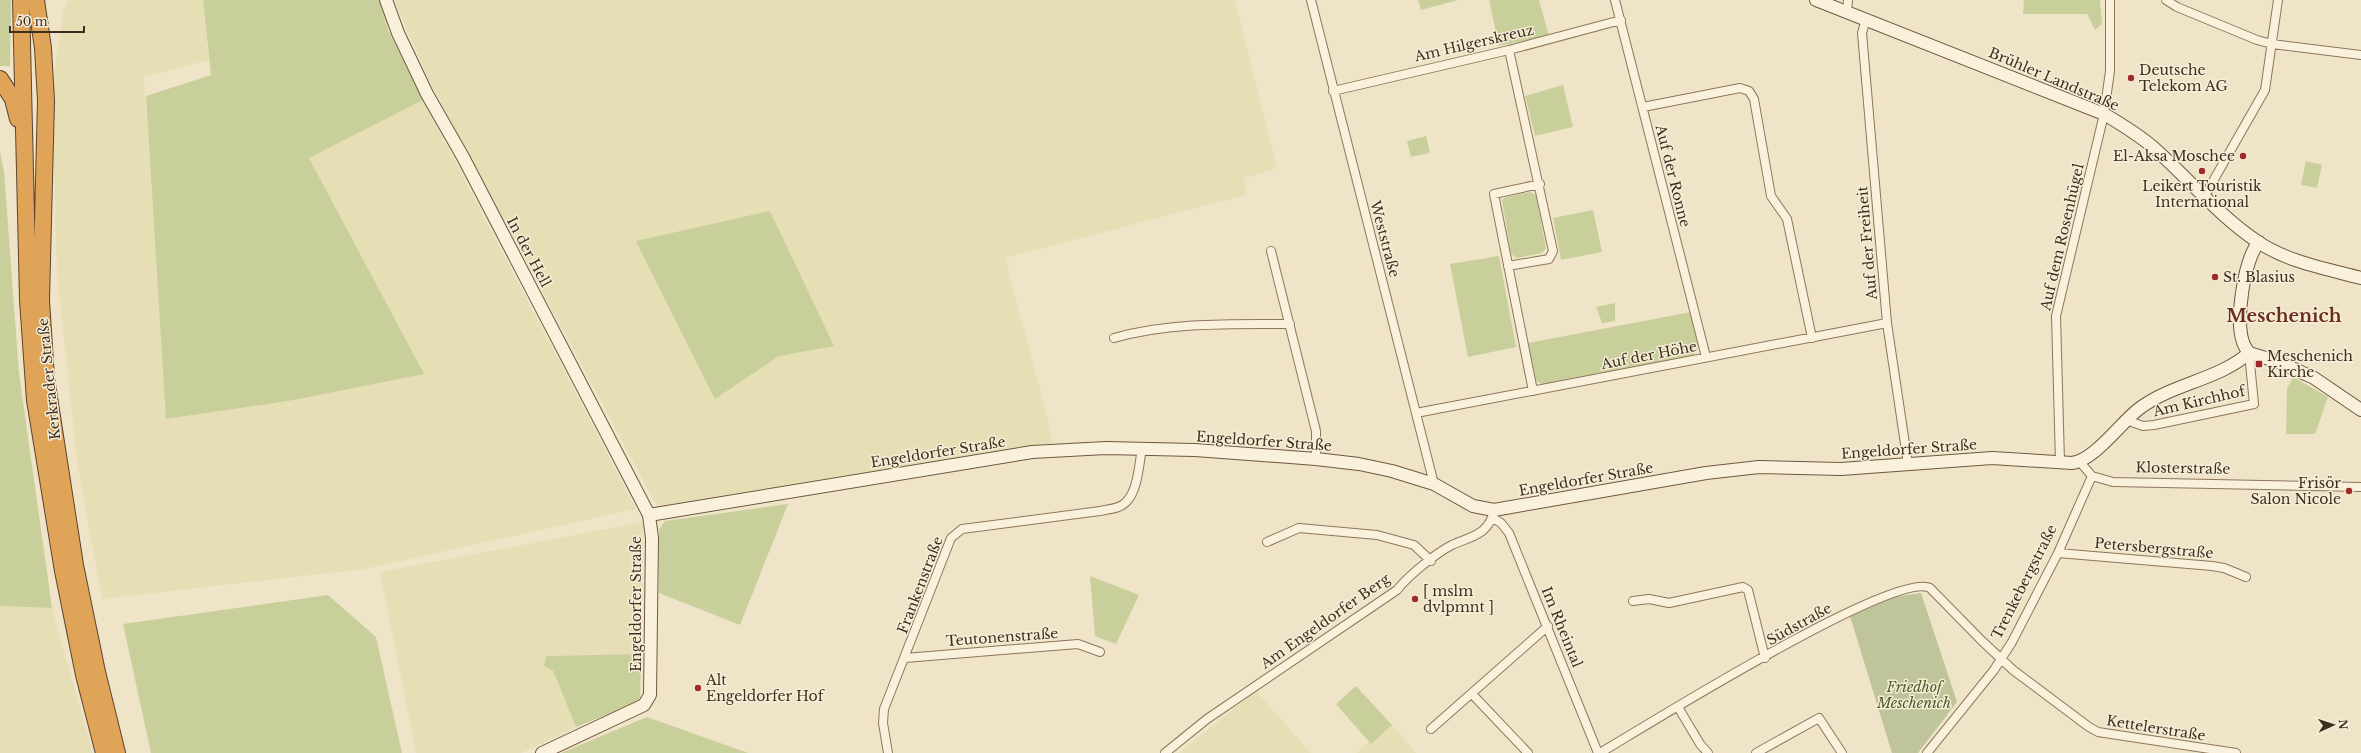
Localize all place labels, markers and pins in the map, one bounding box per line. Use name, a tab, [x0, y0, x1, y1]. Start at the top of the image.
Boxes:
place label: Deutsche Telekom AG	[2139, 61, 2228, 95]
marker: Deutsche Telekom AG	[2126, 73, 2136, 83]
place label: El-Aksa Moschee	[2113, 147, 2235, 165]
marker: El-Aksa Moschee	[2238, 151, 2248, 161]
marker: Leikert Touristik International	[2197, 166, 2207, 176]
place label: Leikert Touristik International	[2142, 177, 2262, 211]
place label: St. Blasius	[2223, 268, 2295, 286]
marker: St. Blasius	[2210, 272, 2220, 282]
place label: Meschenich Kirche	[2267, 347, 2353, 381]
marker: Meschenich Kirche	[2254, 359, 2264, 369]
place label: Frisör Salon Nicole	[2250, 474, 2341, 508]
marker: Frisör Salon Nicole	[2344, 486, 2354, 496]
place label: [ mslm dvlpmnt ]	[1423, 582, 1494, 616]
marker: [ mslm dvlpmnt ]	[1410, 594, 1420, 604]
place label: Alt Engeldorfer Hof	[705, 671, 826, 705]
marker: Alt Engeldorfer Hof	[693, 683, 703, 693]

